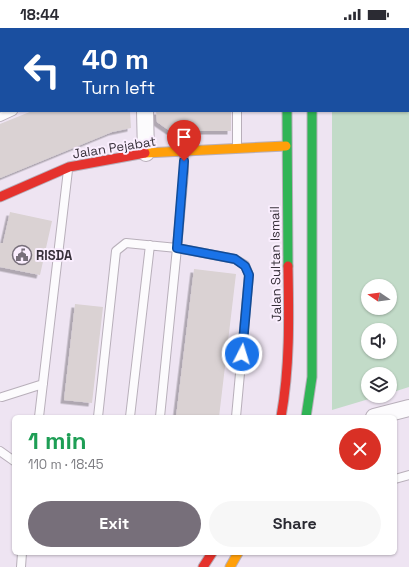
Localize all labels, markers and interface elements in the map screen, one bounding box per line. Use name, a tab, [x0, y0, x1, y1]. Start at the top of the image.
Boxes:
text: 18:44	[20, 5, 59, 24]
text: 40 m	[82, 41, 149, 77]
icon: left	[16, 44, 68, 96]
text: Turn left	[82, 76, 155, 99]
pin	[167, 120, 201, 161]
icon: arrive	[173, 126, 195, 148]
street label: Jalan Pejabat	[71, 133, 157, 162]
street label: Jalan Sultan Ismail	[266, 206, 285, 322]
public building icon: RISDA	[11, 244, 33, 266]
place label: RISDA	[36, 247, 73, 264]
north arrow	[361, 279, 397, 315]
map controls	[361, 279, 397, 403]
button: sound	[361, 323, 397, 359]
position arrow	[221, 333, 263, 375]
button: layers	[361, 367, 397, 403]
text: 1 min	[28, 425, 87, 456]
button: close	[339, 428, 381, 470]
text: 110 m · 18:45	[28, 456, 104, 473]
button: Exit	[28, 501, 201, 547]
button: Share	[209, 501, 381, 547]

